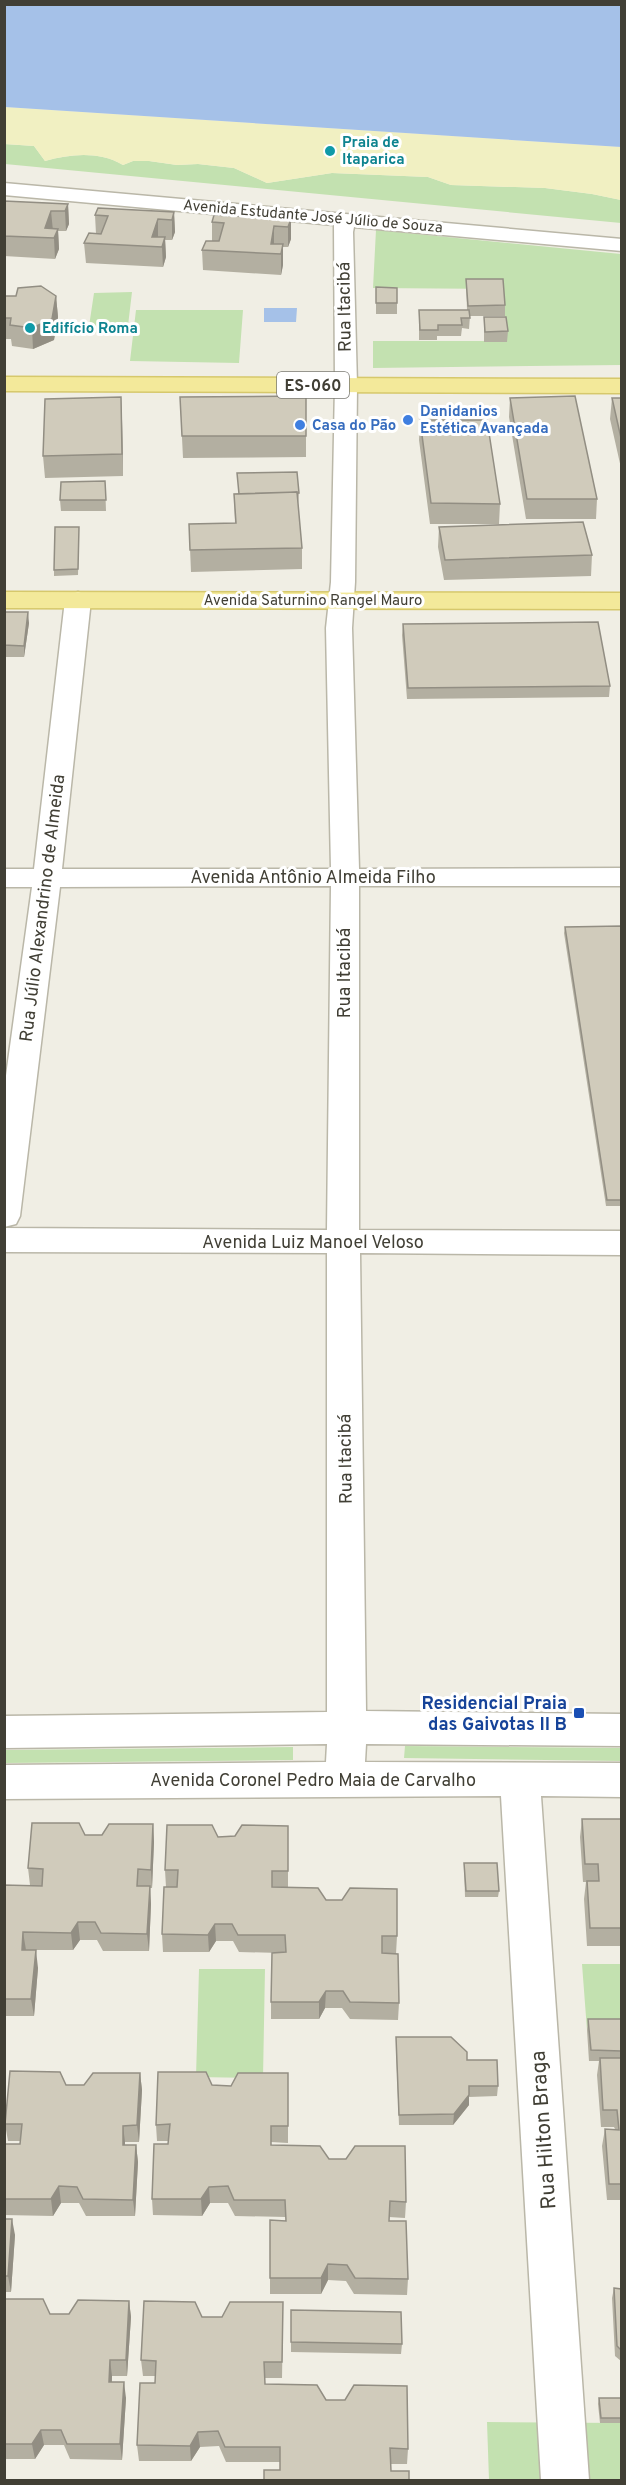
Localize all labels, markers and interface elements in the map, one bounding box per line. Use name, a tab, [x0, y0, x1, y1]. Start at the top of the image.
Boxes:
place label: Praia de Itaparica	[342, 134, 405, 170]
marker: Praia de Itaparica	[323, 144, 337, 158]
street label: Avenida Estudante José Júlio de Souza	[182, 197, 444, 238]
street label: Rua Itacibá	[333, 262, 358, 352]
place label: Edifício Roma	[42, 320, 138, 339]
marker: Edifício Roma	[23, 321, 37, 335]
road number: ES-060	[277, 372, 349, 398]
place label: Danidanios Estética Avançada	[420, 403, 549, 439]
marker: Danidanios Estética Avançada	[401, 413, 415, 427]
place label: Casa do Pão	[312, 417, 396, 436]
marker: Casa do Pão	[293, 418, 307, 432]
street label: Avenida Saturnino Rangel Mauro	[204, 592, 422, 611]
street label: Rua Júlio Alexandrino de Almeida	[16, 773, 71, 1043]
street label: Avenida Antônio Almeida Filho	[190, 867, 436, 890]
street label: Rua Itacibá	[334, 928, 357, 1018]
street label: Avenida Luiz Manoel Veloso	[202, 1232, 424, 1255]
street label: Rua Itacibá	[334, 1414, 359, 1504]
place label: Residencial Praia das Gaivotas II B	[422, 1693, 567, 1737]
marker: Residencial Praia das Gaivotas II B	[572, 1706, 586, 1720]
street label: Avenida Coronel Pedro Maia de Carvalho	[150, 1770, 476, 1793]
street label: Rua Hilton Braga	[525, 2050, 564, 2210]

